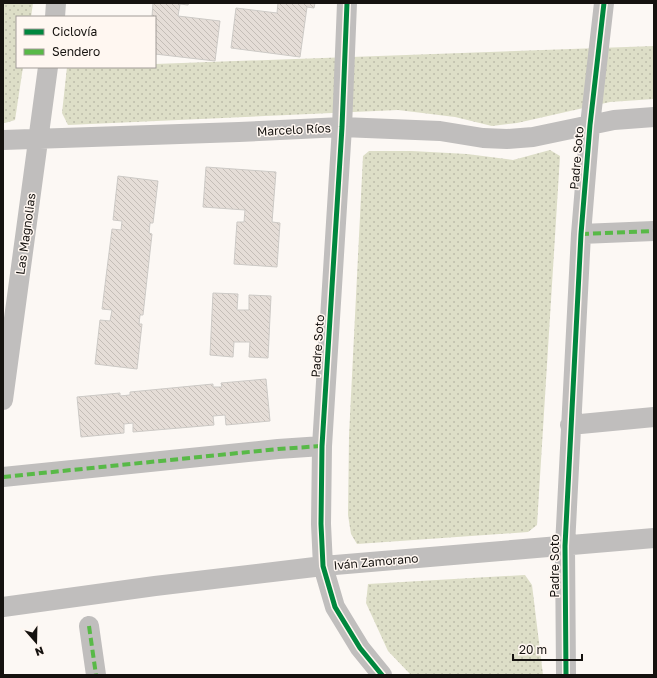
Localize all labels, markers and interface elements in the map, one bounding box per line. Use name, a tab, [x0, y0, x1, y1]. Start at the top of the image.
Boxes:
legend	[16, 16, 156, 68]
text: Ciclovía	[52, 24, 97, 39]
text: Sendero	[52, 44, 100, 59]
street label: Marcelo Ríos	[257, 120, 331, 139]
street label: Padre Soto	[566, 126, 587, 190]
street label: Las Magnolias	[12, 192, 39, 276]
street label: Padre Soto	[308, 314, 327, 378]
street label: Padre Soto	[547, 534, 562, 598]
street label: Iván Zamorano	[333, 550, 419, 573]
north arrow	[16, 622, 56, 662]
scale bar	[513, 636, 582, 662]
text: 20 m	[519, 642, 547, 657]
text: N	[33, 644, 46, 659]

